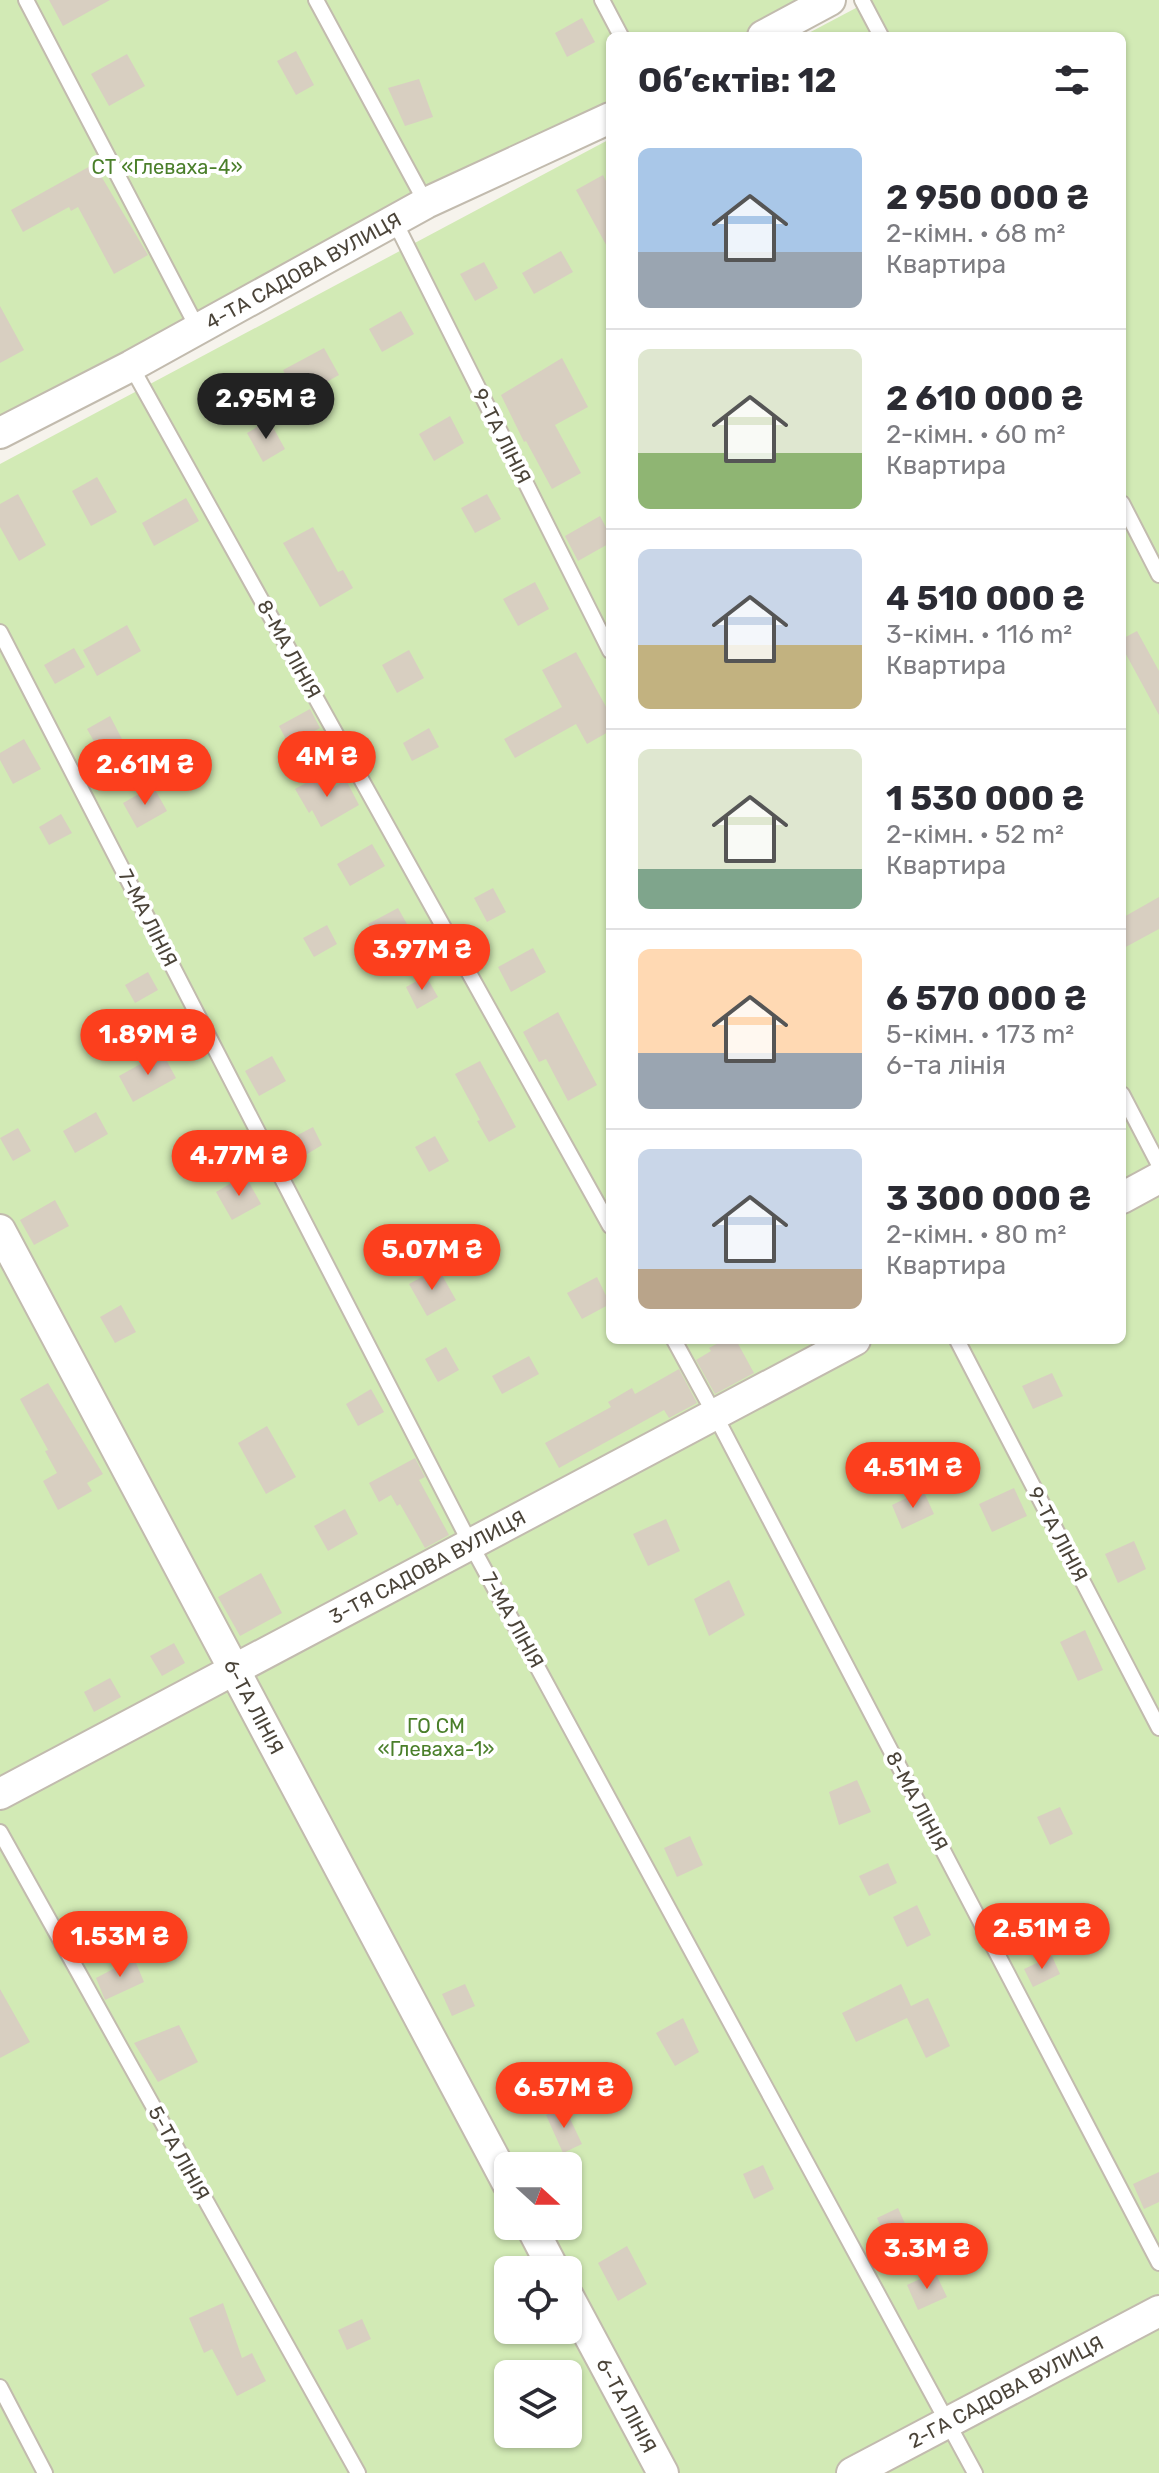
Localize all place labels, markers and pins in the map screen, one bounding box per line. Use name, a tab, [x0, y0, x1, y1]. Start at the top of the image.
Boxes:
pin: 2.95M ₴	[192, 373, 340, 441]
pin: 4M ₴	[280, 731, 374, 799]
pin: 2.61M ₴	[71, 739, 219, 807]
pin: 3.97M ₴	[348, 924, 496, 992]
pin: 1.89M ₴	[74, 1009, 222, 1077]
pin: 4.77M ₴	[165, 1130, 313, 1198]
pin: 5.07M ₴	[358, 1224, 506, 1292]
pin: 4.51M ₴	[839, 1442, 987, 1510]
pin: 2.51M ₴	[968, 1903, 1116, 1971]
pin: 1.53M ₴	[46, 1911, 194, 1979]
pin: 6.57M ₴	[490, 2062, 638, 2130]
pin: 3.3M ₴	[862, 2223, 992, 2291]

